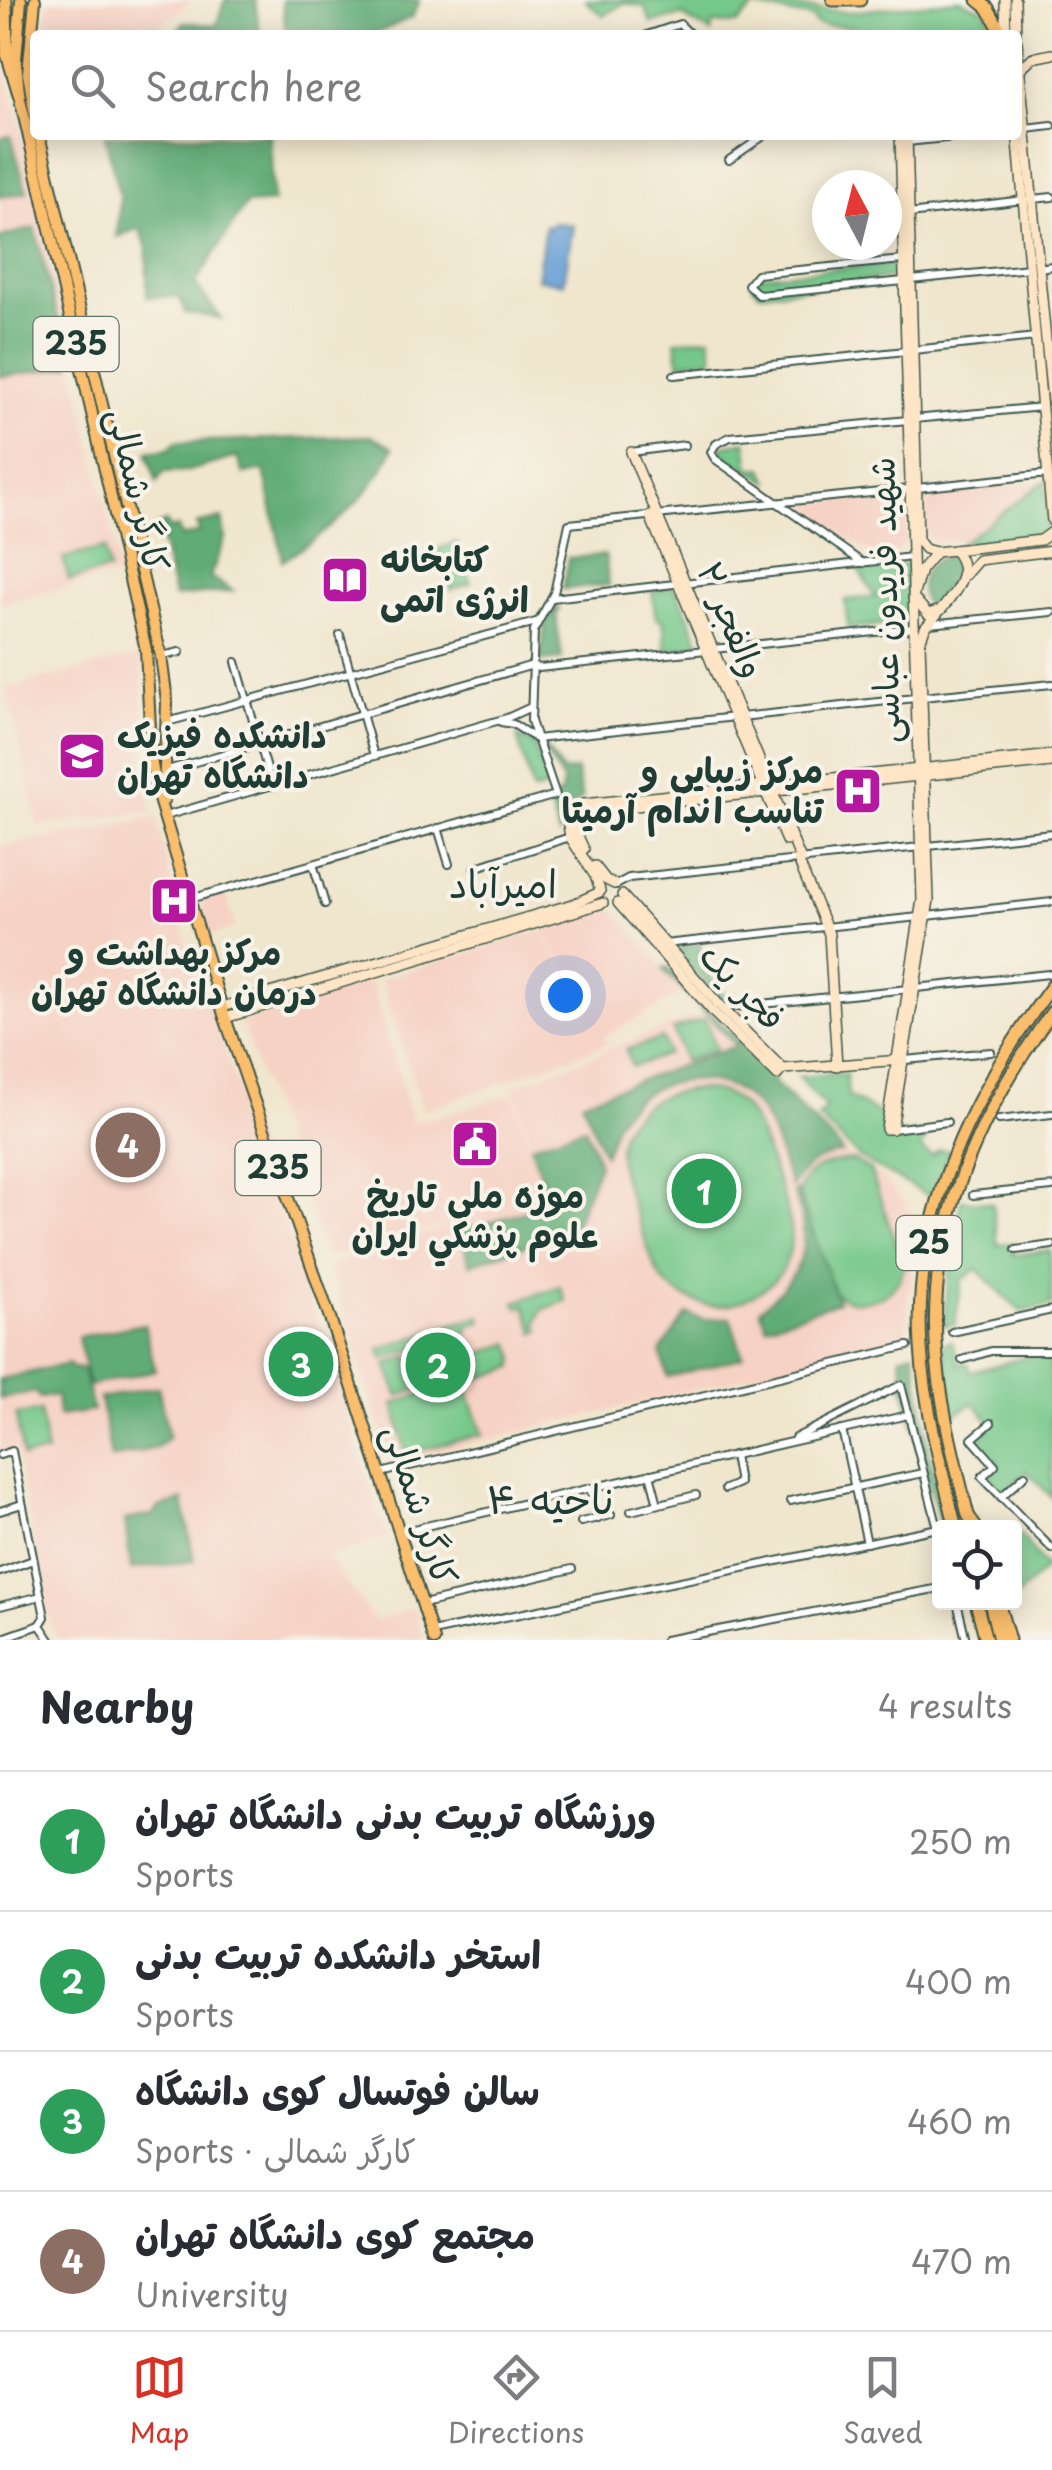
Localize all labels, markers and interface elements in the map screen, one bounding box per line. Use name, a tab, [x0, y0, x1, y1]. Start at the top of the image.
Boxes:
search box	[30, 30, 1022, 140]
text: Search here	[145, 57, 362, 114]
icon: search	[65, 58, 120, 113]
north arrow	[812, 170, 902, 260]
road number: 235	[34, 317, 118, 371]
street label: کارگر شمالی	[96, 402, 185, 576]
street label: شهید فریدون عباسی	[854, 456, 911, 744]
place label: کتابخانه انرژی اتمی	[380, 531, 529, 624]
street label: والفجر ۲	[685, 553, 781, 685]
library icon: کتابخانه انرژی اتمی	[319, 554, 371, 606]
place label: دانشکده فیزیک دانشگاه تهران	[117, 707, 327, 800]
school or university icon: دانشکده فیزیک دانشگاه تهران	[56, 730, 108, 782]
place label: مرکز زیبایی و تناسب اندام آرمیتا	[562, 742, 825, 837]
hospital icon: مرکز زیبایی و تناسب اندام آرمیتا	[832, 765, 884, 817]
district label: امیرآباد	[449, 854, 557, 911]
hospital icon: مرکز بهداشت و درمان دانشگاه تهران	[148, 875, 200, 927]
place label: مرکز بهداشت و درمان دانشگاه تهران	[31, 924, 317, 1017]
street label: فجر یک	[688, 929, 799, 1041]
your location	[540, 970, 591, 1021]
pin: 4	[96, 1108, 160, 1182]
public building icon: موزه ملي تاريخ علوم پزشكي ايران	[449, 1118, 501, 1170]
road number: 235	[236, 1141, 320, 1195]
pin: 1	[672, 1154, 736, 1228]
place label: موزه ملي تاريخ علوم پزشكي ايران	[352, 1167, 598, 1267]
road number: 25	[896, 1216, 962, 1270]
pin: 3	[268, 1326, 334, 1402]
pin: 2	[406, 1328, 470, 1402]
street label: کارگر شمالی	[371, 1417, 473, 1592]
district label: ناحیه ۴	[486, 1467, 614, 1528]
map controls	[932, 1520, 1022, 1610]
button: locate	[932, 1520, 1022, 1610]
text: Nearby	[40, 1674, 194, 1737]
text: 4 results	[878, 1681, 1012, 1729]
text: ورزشگاه تربیت بدنی دانشگاه تهران	[135, 1785, 656, 1842]
text: 1	[65, 1817, 80, 1865]
text: 250 m	[909, 1817, 1012, 1865]
text: Sports	[135, 1850, 234, 1898]
text: استخر دانشکده تربیت بدنی	[135, 1925, 541, 1982]
text: 2	[61, 1957, 84, 2005]
text: 400 m	[905, 1957, 1012, 2005]
text: Sports	[135, 1990, 234, 2038]
text: سالن فوتسال کوی دانشگاه	[135, 2061, 540, 2118]
text: 3	[62, 2097, 83, 2145]
text: 460 m	[907, 2097, 1012, 2145]
text: Sports · کارگر شمالی	[135, 2126, 416, 2174]
text: مجتمع کوی دانشگاه تهران	[135, 2205, 535, 2262]
text: 4	[62, 2237, 83, 2285]
text: 470 m	[911, 2237, 1012, 2285]
text: University	[135, 2270, 289, 2318]
tab: Map	[129, 2350, 189, 2453]
tab: Directions	[448, 2350, 584, 2453]
tab: Saved	[843, 2350, 923, 2453]

